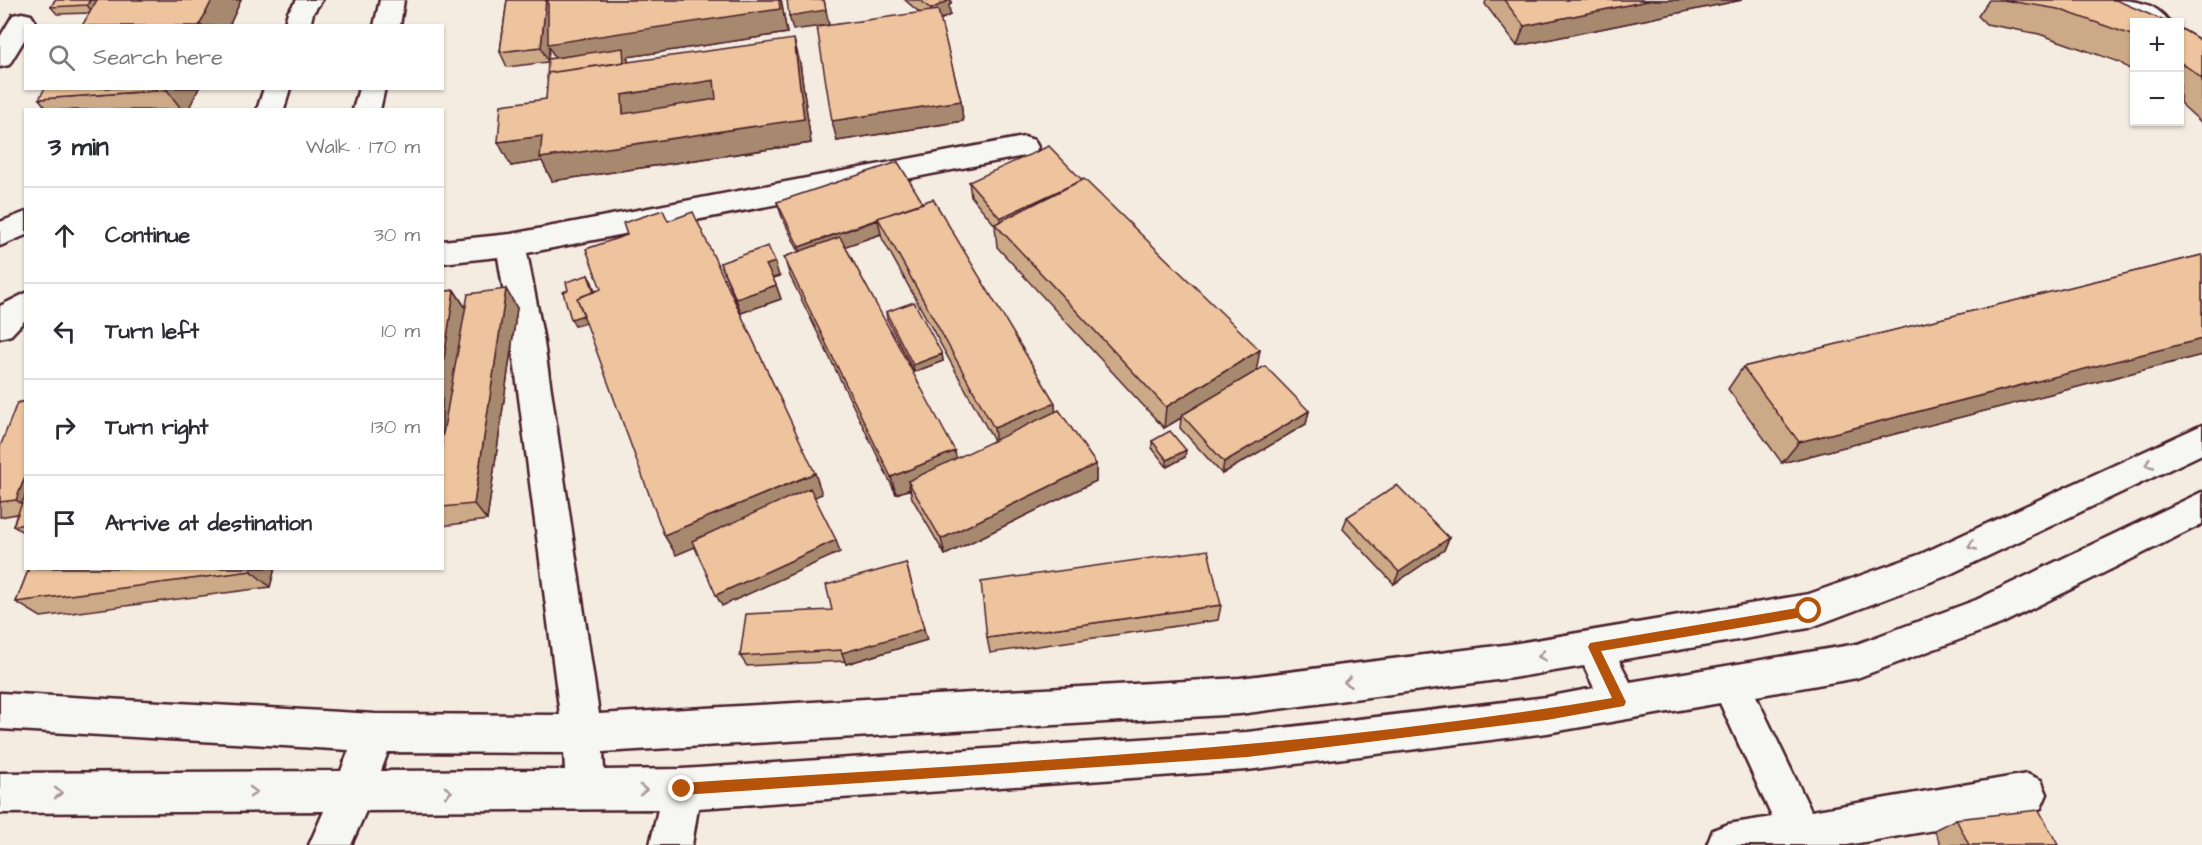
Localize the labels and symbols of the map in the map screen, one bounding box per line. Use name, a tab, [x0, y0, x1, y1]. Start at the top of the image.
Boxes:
one-way arrow	[2144, 456, 2155, 468]
one-way arrow	[1968, 539, 1979, 551]
route start	[1795, 597, 1821, 623]
one-way arrow	[1537, 649, 1547, 662]
one-way arrow	[1344, 675, 1353, 687]
route end	[668, 775, 694, 801]
one-way arrow	[639, 784, 648, 796]
one-way arrow	[444, 785, 453, 798]
one-way arrow	[249, 786, 258, 798]
one-way arrow	[54, 787, 63, 799]

